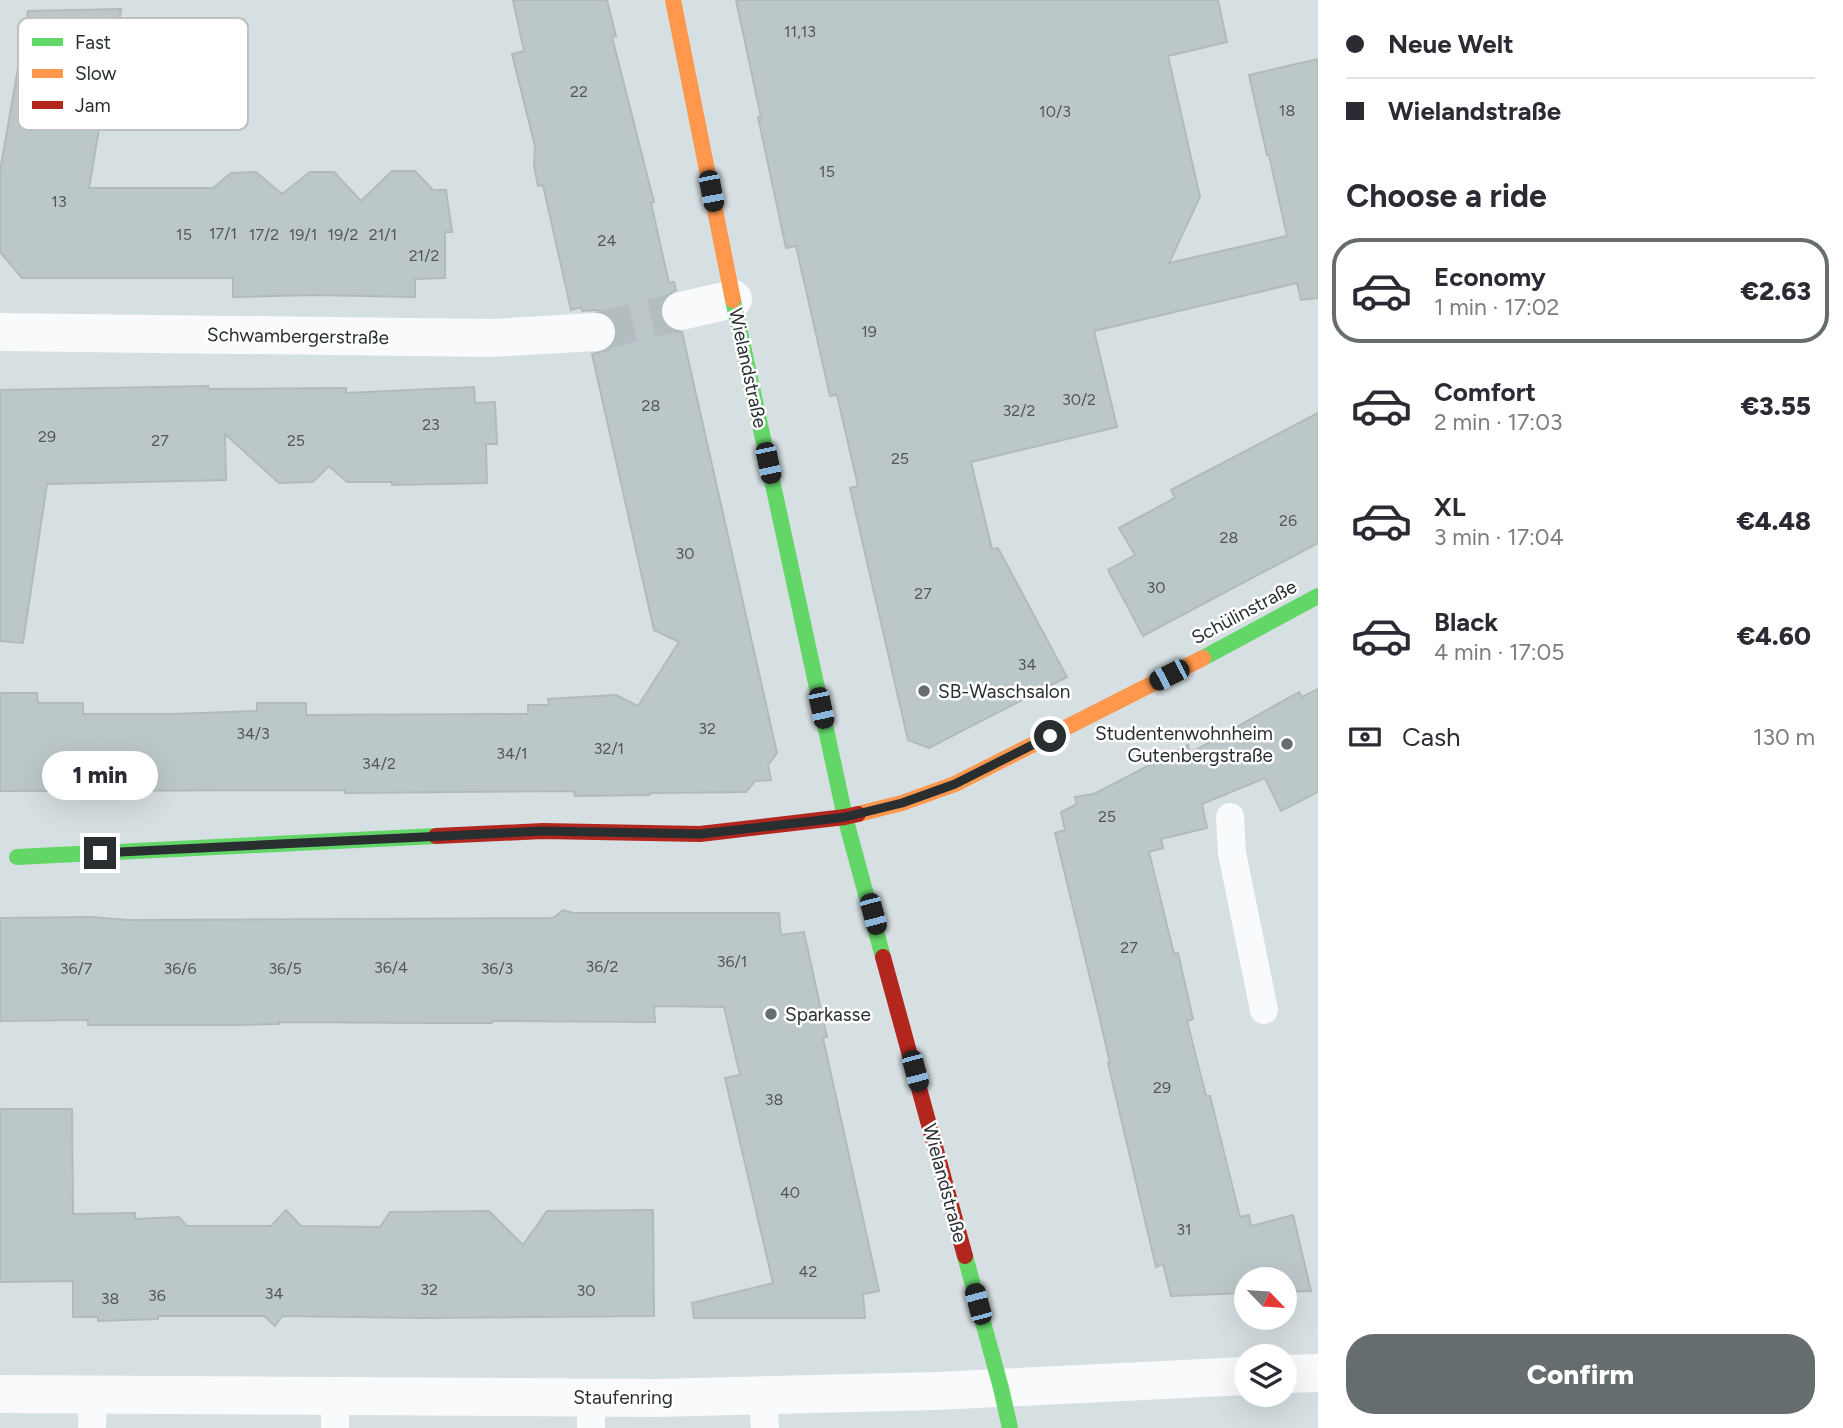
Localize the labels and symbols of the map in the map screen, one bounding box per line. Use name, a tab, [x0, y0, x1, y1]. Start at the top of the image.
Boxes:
legend	[18, 18, 248, 130]
house number: 11,13	[784, 22, 816, 41]
text: Fast	[75, 31, 111, 54]
text: Slow	[75, 62, 117, 85]
house number: 22	[570, 82, 588, 101]
text: Jam	[75, 94, 111, 117]
house number: 18	[1279, 101, 1295, 120]
house number: 10/3	[1039, 102, 1071, 121]
house number: 15	[819, 162, 835, 181]
car	[697, 168, 726, 214]
house number: 13	[51, 192, 67, 211]
house number: 17/1	[209, 224, 237, 243]
house number: 15	[176, 225, 192, 244]
house number: 17/2	[249, 225, 279, 244]
house number: 19/1	[289, 225, 317, 244]
house number: 19/2	[328, 225, 358, 244]
house number: 21/1	[369, 225, 397, 244]
house number: 24	[598, 231, 616, 250]
house number: 21/2	[409, 246, 439, 265]
street label: Wielandstraße	[724, 306, 772, 430]
house number: 19	[861, 322, 877, 341]
street label: Schwambergerstraße	[207, 323, 389, 349]
house number: 30/2	[1062, 390, 1096, 409]
house number: 28	[642, 396, 660, 415]
house number: 32/2	[1003, 401, 1035, 420]
house number: 23	[422, 415, 440, 434]
house number: 29	[38, 427, 56, 446]
house number: 27	[151, 431, 169, 450]
house number: 25	[287, 431, 305, 450]
car	[754, 440, 783, 486]
house number: 25	[891, 449, 909, 468]
house number: 26	[1279, 511, 1297, 530]
house number: 28	[1220, 528, 1238, 547]
house number: 30	[676, 544, 694, 563]
street label: Schülinstraße	[1188, 575, 1300, 649]
house number: 30	[1147, 578, 1165, 597]
house number: 27	[914, 584, 932, 603]
house number: 34	[1018, 655, 1036, 674]
car	[1146, 656, 1193, 694]
place label: SB-Waschsalon	[938, 680, 1070, 703]
marker: SB-Waschsalon	[916, 683, 932, 699]
car	[807, 685, 836, 731]
house number: 32	[698, 719, 716, 738]
route start	[1034, 720, 1066, 752]
place label: Studentenwohnheim Gutenbergstraße	[1095, 722, 1273, 767]
house number: 34/3	[236, 724, 270, 743]
marker: Studentenwohnheim Gutenbergstraße	[1279, 736, 1295, 752]
house number: 32/1	[594, 739, 624, 758]
house number: 34/1	[496, 744, 528, 763]
callout: 1 min	[42, 752, 158, 800]
house number: 34/2	[362, 754, 396, 773]
house number: 25	[1098, 807, 1116, 826]
route end	[84, 837, 116, 869]
car	[858, 891, 889, 937]
house number: 27	[1120, 938, 1138, 957]
house number: 36/1	[717, 952, 747, 971]
house number: 36/2	[586, 957, 618, 976]
house number: 36/4	[374, 958, 408, 977]
house number: 36/7	[60, 959, 93, 978]
house number: 36/6	[163, 959, 197, 978]
house number: 36/5	[268, 959, 302, 978]
house number: 36/3	[481, 959, 513, 978]
place label: Sparkasse	[785, 1003, 871, 1026]
marker: Sparkasse	[763, 1006, 779, 1022]
car	[900, 1048, 931, 1094]
house number: 29	[1153, 1078, 1171, 1097]
house number: 38	[765, 1090, 783, 1109]
street label: Wielandstraße	[918, 1121, 972, 1245]
house number: 40	[780, 1183, 800, 1202]
house number: 31	[1176, 1220, 1192, 1239]
house number: 42	[799, 1262, 817, 1281]
north arrow	[1234, 1267, 1297, 1330]
house number: 32	[420, 1280, 438, 1299]
house number: 30	[577, 1281, 595, 1300]
car	[963, 1281, 994, 1327]
house number: 34	[265, 1284, 283, 1303]
house number: 36	[148, 1286, 166, 1305]
house number: 38	[101, 1289, 119, 1308]
street label: Staufenring	[573, 1386, 673, 1409]

